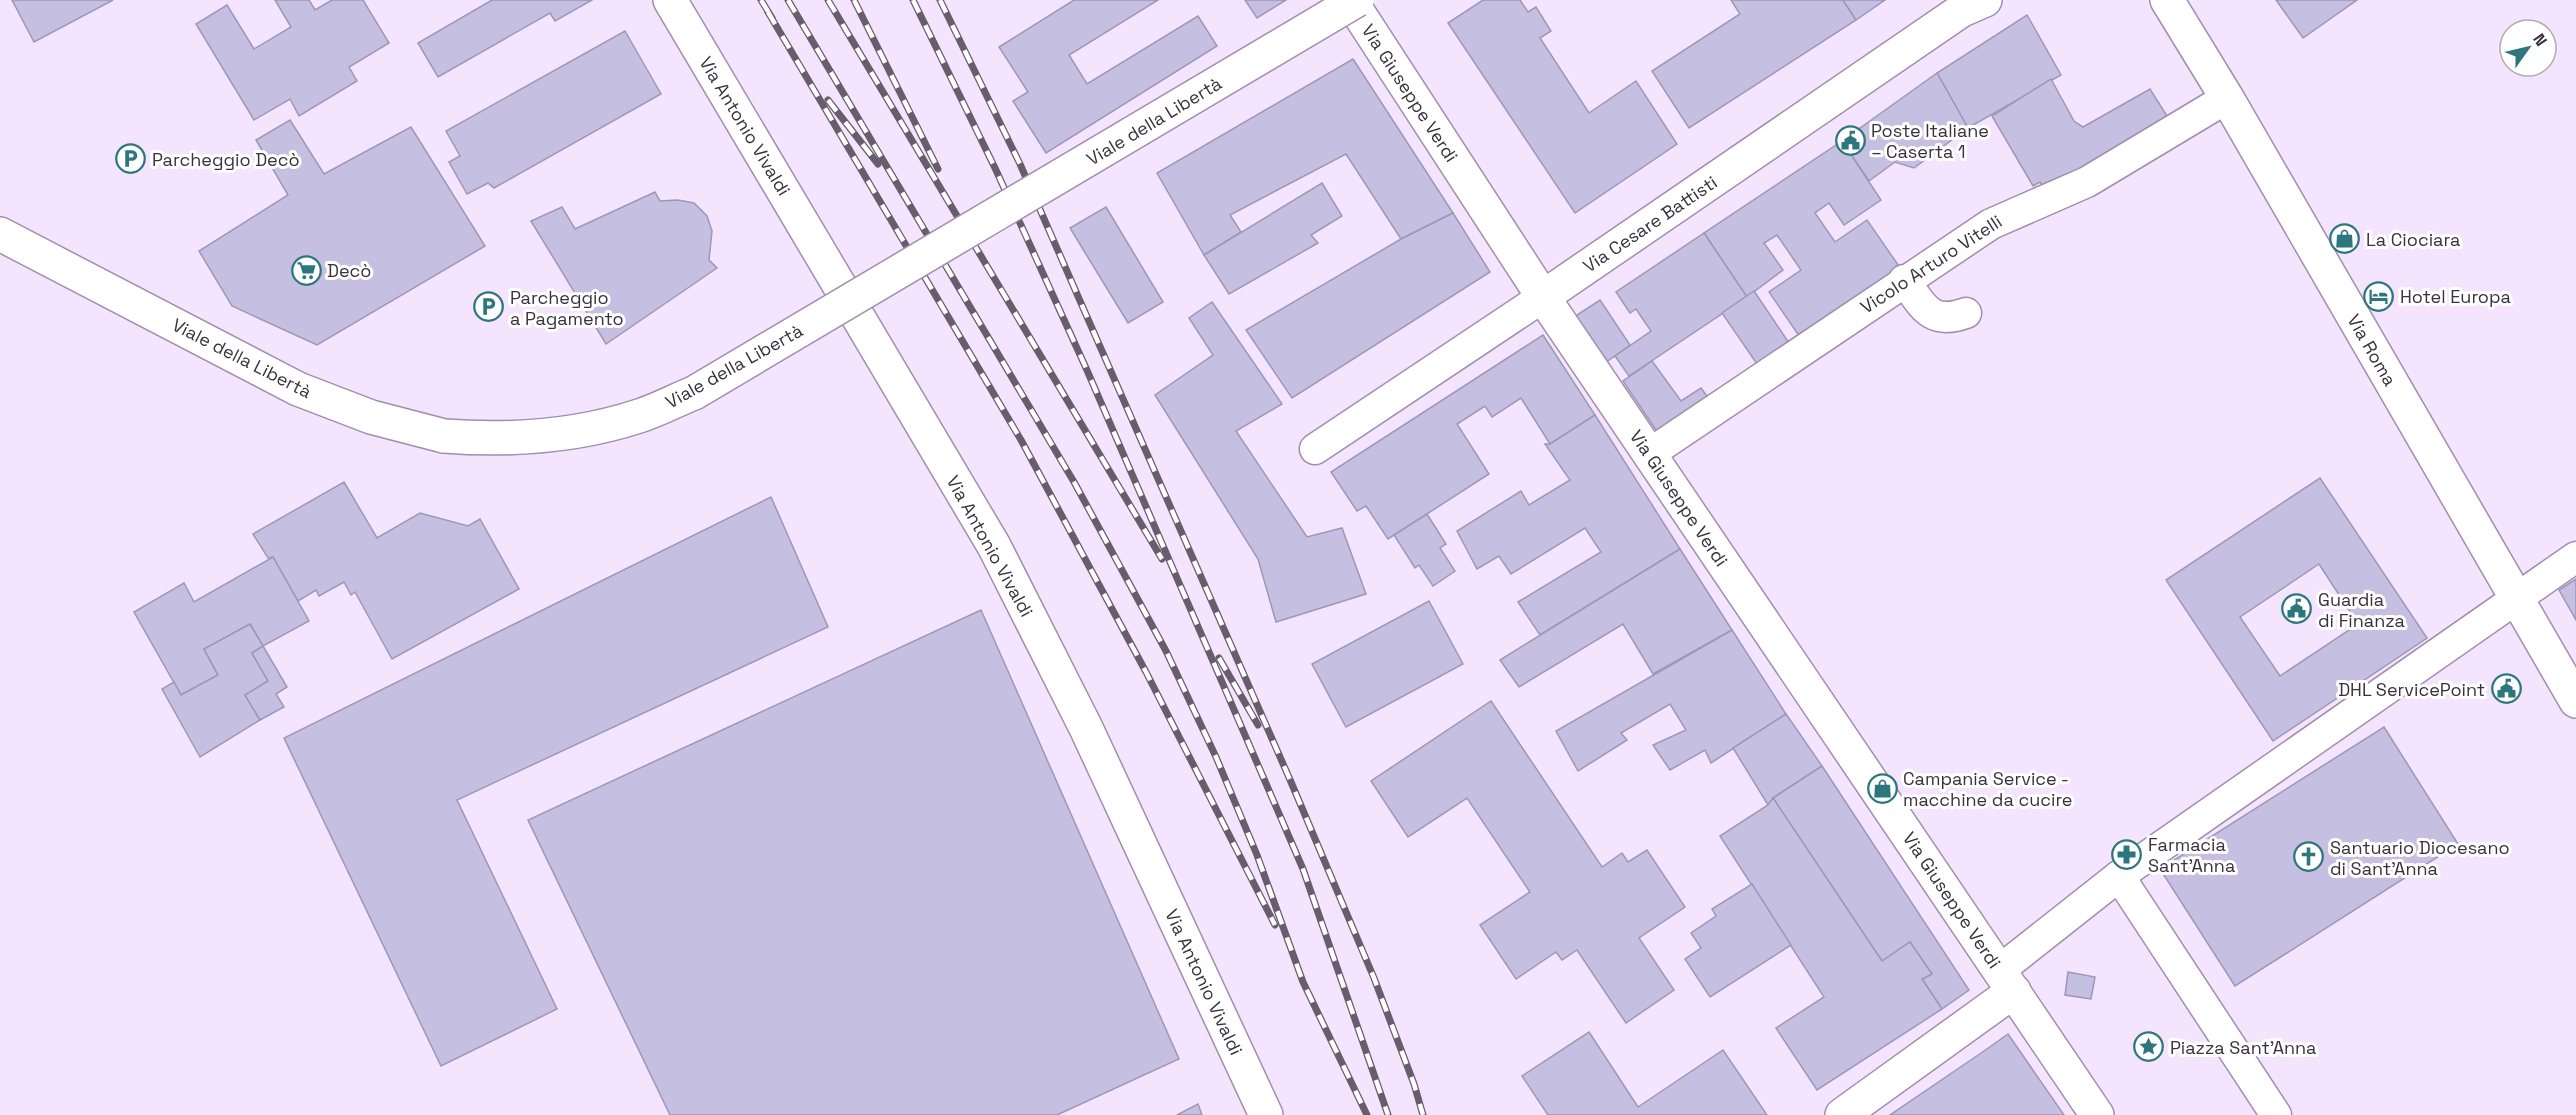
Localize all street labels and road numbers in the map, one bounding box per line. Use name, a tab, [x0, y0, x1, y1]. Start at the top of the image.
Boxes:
street label: Via Giuseppe Verdi	[1357, 20, 1463, 166]
street label: Via Antonio Vivaldi	[694, 52, 796, 200]
street label: Viale della Libertà	[1082, 72, 1226, 170]
street label: Via Cesare Battisti	[1579, 171, 1721, 277]
street label: Vicolo Arturo Vitelli	[1856, 210, 2006, 318]
street label: Via Roma	[2342, 310, 2402, 390]
street label: Viale della Libertà	[168, 313, 316, 403]
street label: Viale della Libertà	[661, 319, 807, 413]
street label: Via Giuseppe Verdi	[1625, 425, 1733, 571]
street label: Via Antonio Vivaldi	[942, 471, 1038, 621]
street label: Via Giuseppe Verdi	[1898, 827, 2006, 973]
street label: Via Antonio Vivaldi	[1160, 905, 1248, 1059]

